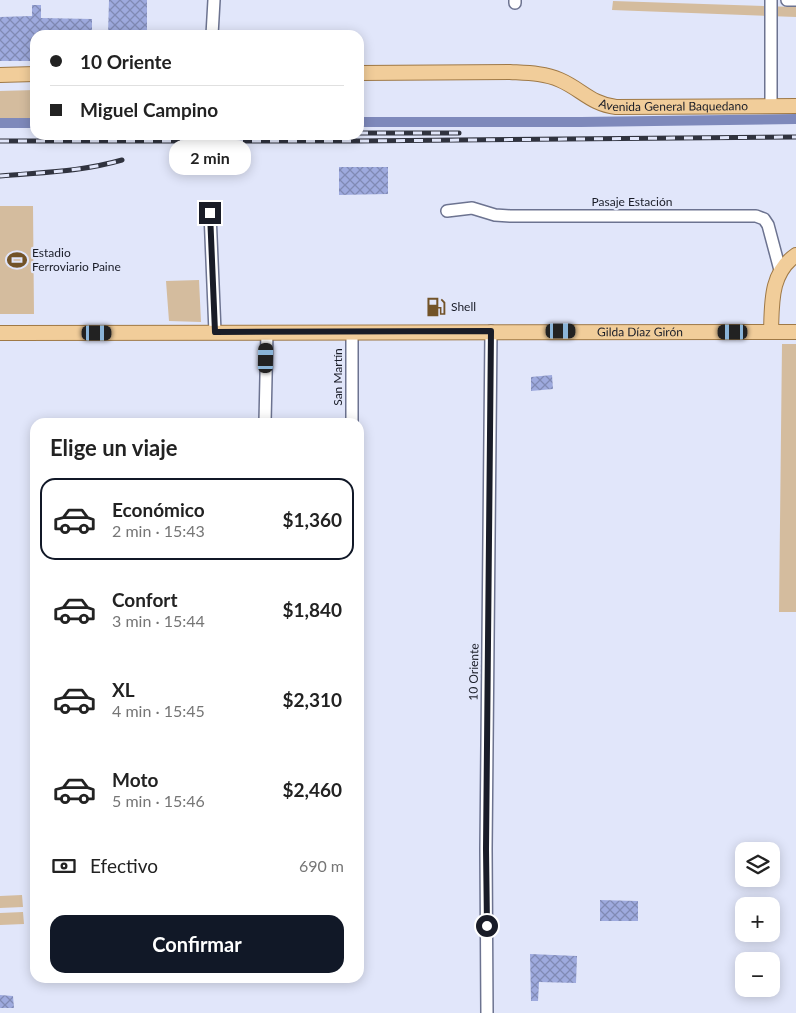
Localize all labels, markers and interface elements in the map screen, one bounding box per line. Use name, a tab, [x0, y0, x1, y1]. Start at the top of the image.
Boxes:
text: 10 Oriente	[80, 50, 172, 73]
street label: Avenida General Baquedano	[597, 95, 748, 114]
text: Miguel Campino	[80, 98, 218, 121]
callout: 2 min	[169, 140, 251, 176]
text: 2 min	[190, 148, 230, 167]
street label: Pasaje Estación	[592, 194, 672, 209]
route end	[199, 202, 221, 224]
place label: Estadio Ferroviario Paine	[32, 245, 121, 274]
sports icon: Estadio Ferroviario Paine	[6, 249, 28, 271]
fuel station icon: Shell	[425, 296, 447, 318]
place label: Shell	[451, 299, 476, 314]
car	[546, 324, 576, 339]
street label: Gilda Díaz Girón	[597, 324, 683, 339]
car	[718, 325, 748, 340]
car	[82, 326, 112, 341]
car	[258, 343, 273, 373]
street label: San Martín	[330, 348, 345, 406]
text: Elige un viaje	[50, 434, 178, 461]
icon: car	[52, 497, 97, 542]
text: Económico	[112, 498, 205, 521]
text: $1,360	[282, 508, 342, 531]
text: 2 min · 15:43	[112, 521, 205, 540]
icon: car	[52, 587, 97, 632]
text: Confort	[112, 588, 177, 611]
text: $1,840	[282, 598, 342, 621]
text: 3 min · 15:44	[112, 611, 205, 630]
street label: 10 Oriente	[466, 643, 481, 701]
icon: car	[52, 677, 97, 722]
text: XL	[112, 678, 135, 701]
text: $2,310	[282, 688, 342, 711]
text: 4 min · 15:45	[112, 701, 205, 720]
icon: car	[52, 767, 97, 812]
text: Moto	[112, 768, 158, 791]
text: $2,460	[282, 778, 342, 801]
text: 5 min · 15:46	[112, 791, 205, 810]
map controls	[735, 842, 780, 997]
button: layers	[735, 842, 780, 887]
icon: cash	[50, 852, 78, 880]
text: Efectivo	[90, 854, 158, 877]
text: 690 m	[299, 856, 344, 875]
button: +	[735, 897, 780, 942]
button: Confirmar	[50, 915, 344, 973]
route start	[476, 915, 498, 937]
button: −	[735, 952, 780, 997]

